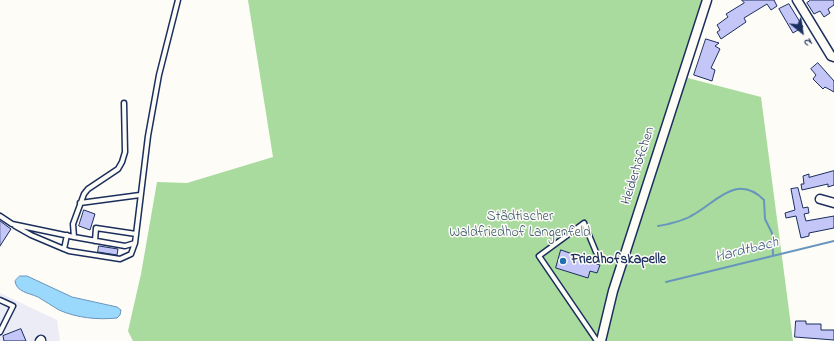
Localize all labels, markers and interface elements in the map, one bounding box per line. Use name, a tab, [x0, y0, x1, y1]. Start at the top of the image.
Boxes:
north arrow	[782, 12, 822, 52]
text: N	[801, 34, 815, 51]
street label: Heiderhöfchen	[618, 125, 660, 207]
park label: Städtischer Waldfriedhof Langenfeld	[449, 210, 591, 242]
water label: Hardtbach	[713, 234, 781, 268]
place label: Friedhofskapelle	[571, 253, 666, 269]
marker: Friedhofskapelle	[558, 256, 568, 266]

